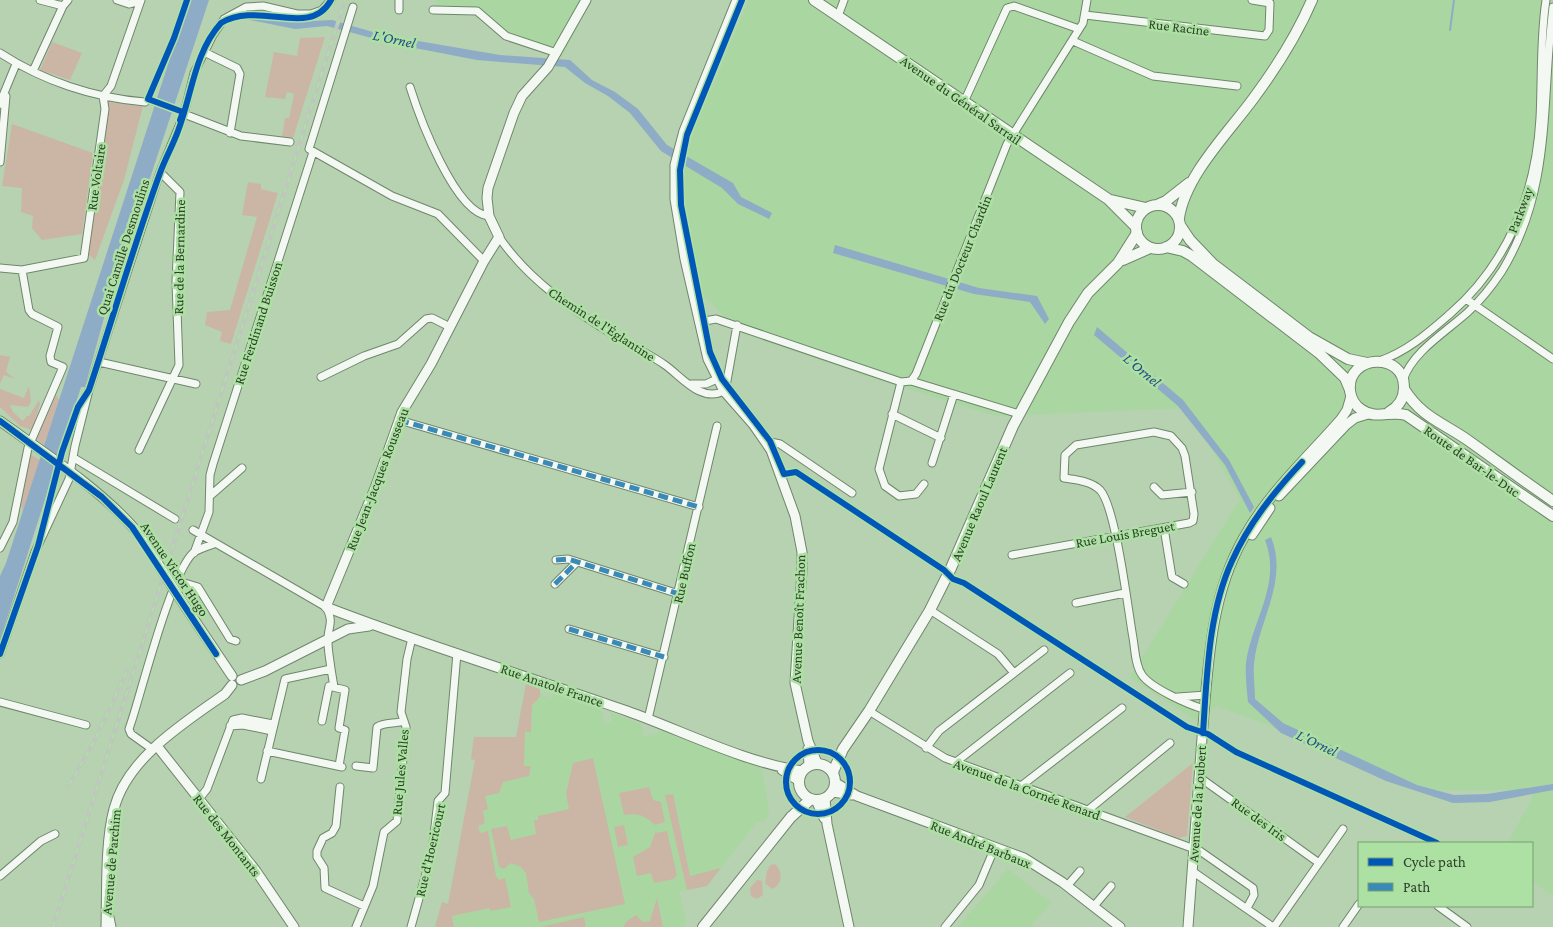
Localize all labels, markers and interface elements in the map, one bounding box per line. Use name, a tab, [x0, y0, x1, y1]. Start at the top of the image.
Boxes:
street label: Rue Racine	[1148, 15, 1210, 39]
water label: L'Ornel	[371, 27, 417, 51]
street label: Avenue du Général Sarrail	[897, 52, 1025, 148]
street label: Rue Voltaire	[83, 143, 109, 211]
street label: Quai Camille Desmoulins	[93, 177, 153, 317]
street label: Parkway	[1504, 184, 1536, 235]
street label: Rue du Docteur Chardin	[929, 192, 995, 323]
street label: Rue de la Bernardine	[170, 199, 188, 315]
street label: Rue Ferdinand Buisson	[231, 259, 286, 386]
street label: Chemin de l'Églantine	[546, 284, 658, 364]
water label: L'Ornel	[1120, 350, 1164, 390]
street label: Rue Jean-Jacques Rousseau	[342, 405, 412, 553]
street label: Route de Bar-le-Duc	[1421, 422, 1523, 500]
street label: Avenue Raoul Laurent	[948, 444, 1010, 564]
street label: Rue Louis Breguet	[1074, 517, 1176, 551]
street label: Avenue Victor Hugo	[137, 519, 213, 619]
street label: Rue Buffon	[669, 541, 699, 605]
street label: Avenue Benoît Frachon	[788, 554, 808, 684]
street label: Rue Anatole France	[499, 660, 605, 710]
water label: L'Ornel	[1294, 727, 1340, 759]
street label: Rue Jules Valles	[388, 728, 412, 816]
street label: Avenue de la Loubert	[1185, 745, 1209, 863]
street label: Avenue de la Cornée Renard	[951, 755, 1103, 823]
street label: Rue des Montants	[190, 791, 264, 879]
street label: Rue des Iris	[1228, 794, 1290, 844]
street label: Rue d'Hoericourt	[412, 802, 449, 898]
street label: Avenue de Parchim	[98, 808, 124, 916]
street label: Rue André Barbaux	[928, 817, 1034, 872]
legend	[1358, 842, 1533, 907]
text: Cycle path	[1403, 854, 1466, 871]
text: Path	[1403, 879, 1430, 895]

